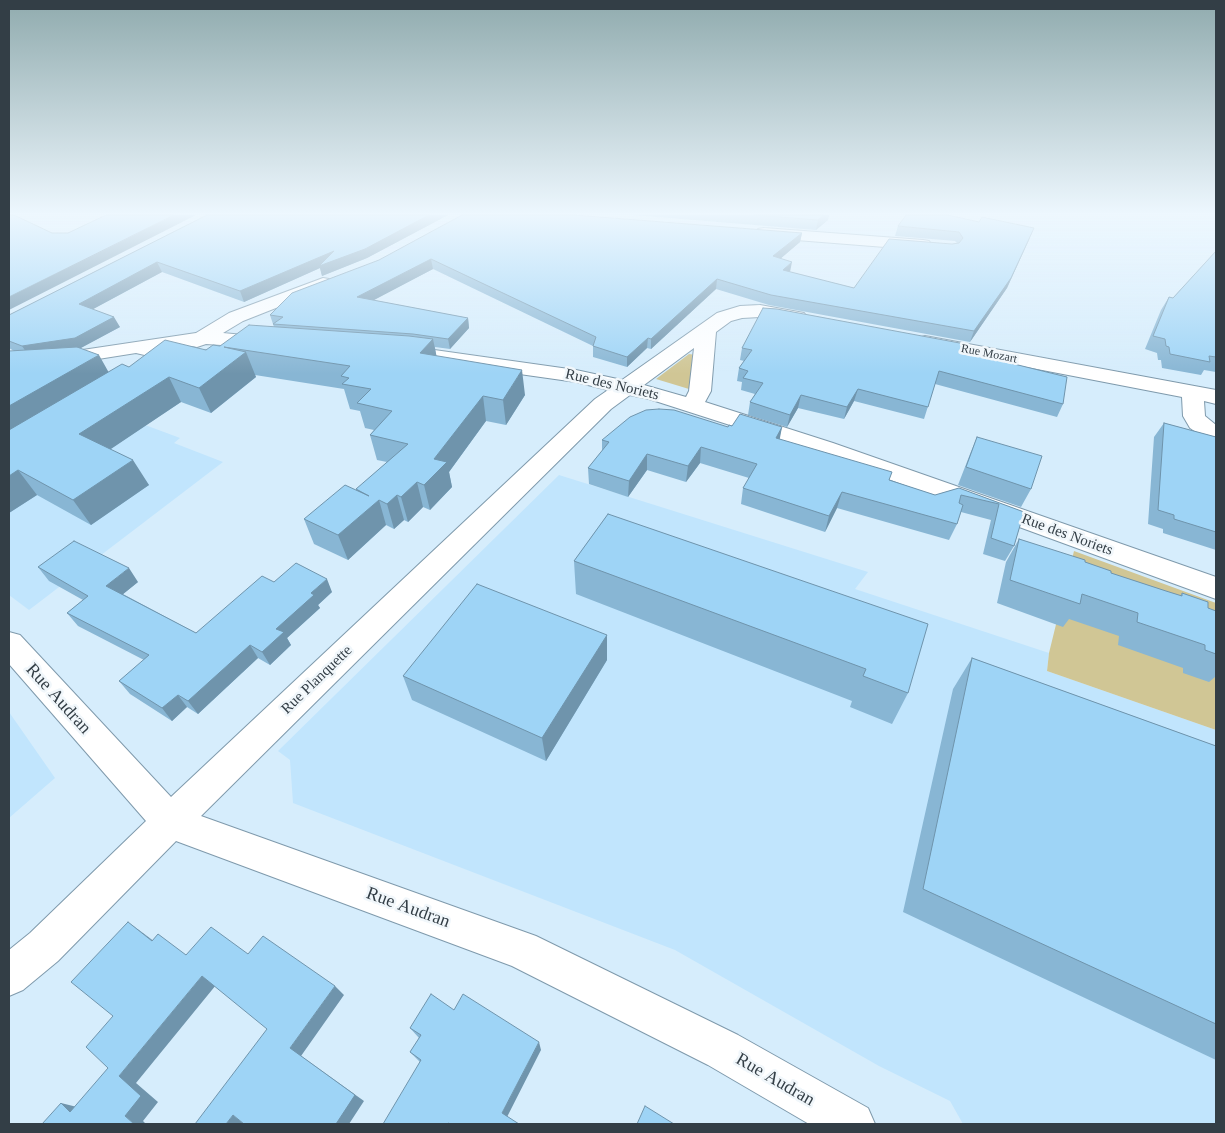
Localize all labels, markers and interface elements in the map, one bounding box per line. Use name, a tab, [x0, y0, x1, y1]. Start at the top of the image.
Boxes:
street label: Rue Mozart	[960, 341, 1018, 367]
street label: Rue des Noriets	[563, 365, 661, 405]
street label: Rue des Noriets	[1019, 510, 1115, 560]
street label: Rue Planquette	[278, 642, 356, 718]
street label: Rue Audran	[21, 659, 95, 739]
street label: Rue Audran	[363, 883, 453, 933]
street label: Rue Audran	[732, 1049, 818, 1111]

